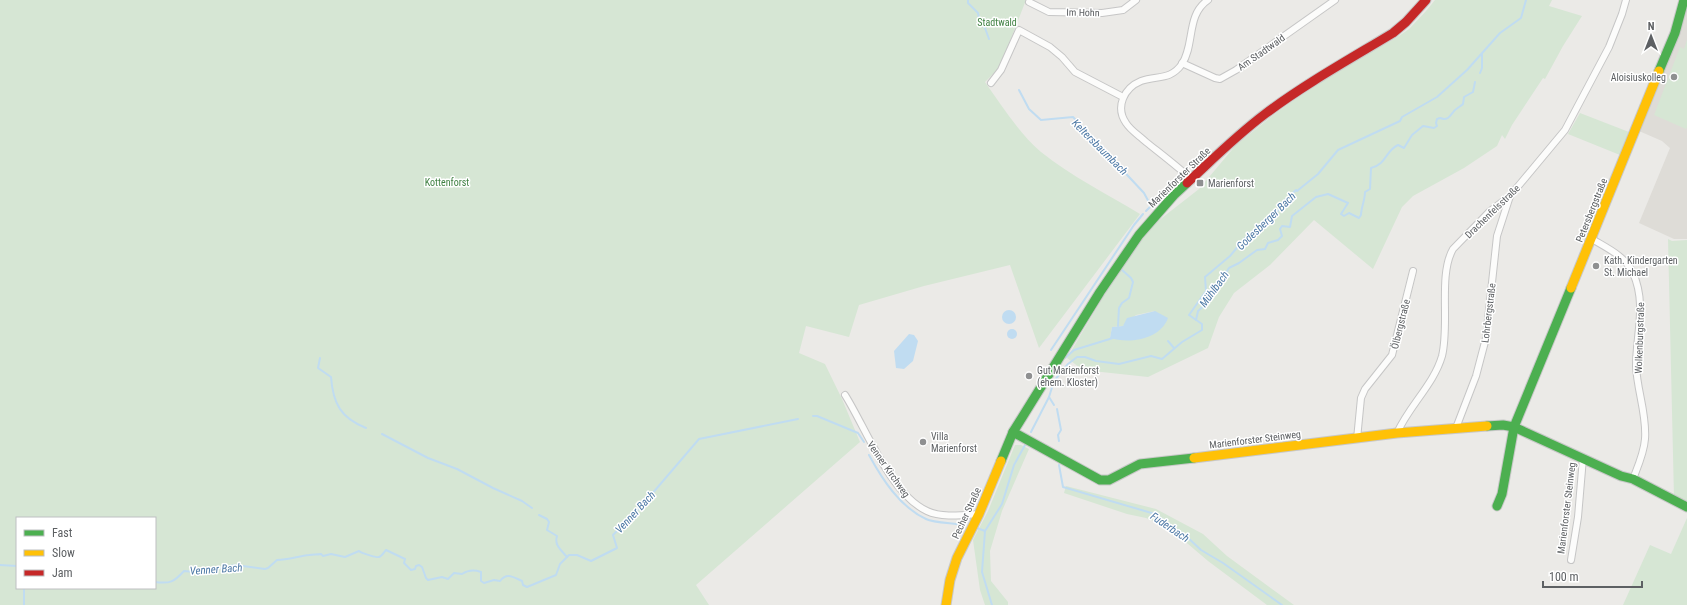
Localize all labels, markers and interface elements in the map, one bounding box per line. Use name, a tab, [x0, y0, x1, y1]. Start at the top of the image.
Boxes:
street label: Im Hohn	[1066, 7, 1100, 18]
north arrow	[1631, 16, 1671, 56]
park label: Stadtwald	[977, 17, 1017, 28]
text: N	[1648, 20, 1655, 33]
street label: Am Stadtwald	[1236, 32, 1287, 73]
place label: Aloisiuskolleg	[1611, 72, 1666, 83]
marker: Aloisiuskolleg	[1669, 72, 1679, 82]
water label: Keltersbaumbach	[1069, 117, 1130, 178]
street label: Marienforster Straße	[1146, 145, 1213, 210]
street label: Petersbergstraße	[1574, 176, 1609, 244]
park label: Kottenforst	[425, 177, 469, 188]
marker: Marienforst	[1195, 178, 1205, 188]
place label: Marienforst	[1208, 178, 1254, 189]
street label: Drachenfelsstraße	[1463, 182, 1522, 240]
water label: Godesberger Bach	[1234, 190, 1299, 253]
place label: Kath. Kindergarten St. Michael	[1604, 255, 1678, 278]
marker: Kath. Kindergarten St. Michael	[1591, 261, 1601, 271]
water label: Mühlbach	[1197, 269, 1232, 310]
street label: Lohrbergstraße	[1479, 282, 1498, 344]
street label: Ölbergstraße	[1388, 298, 1412, 350]
street label: Wolkenburgstraße	[1633, 302, 1646, 374]
place label: Gut Marienforst (ehem. Kloster)	[1037, 365, 1099, 389]
marker: Gut Marienforst (ehem. Kloster)	[1024, 371, 1034, 381]
street label: Marienforster Steinweg	[1209, 428, 1301, 451]
place label: Villa Marienforst	[931, 431, 977, 454]
marker: Villa Marienforst	[918, 437, 928, 447]
street label: Venner Kirchweg	[865, 439, 912, 500]
street label: Marienforster Steinweg	[1555, 462, 1578, 554]
street label: Pecher Straße	[950, 486, 983, 541]
water label: Venner Bach	[613, 489, 658, 536]
water label: Fuderbach	[1148, 510, 1192, 545]
legend	[16, 517, 156, 589]
text: Fast	[52, 526, 73, 540]
text: Slow	[52, 546, 75, 560]
water label: Venner Bach	[189, 561, 243, 578]
scale bar	[1543, 563, 1642, 589]
text: Jam	[52, 566, 73, 580]
text: 100 m	[1549, 570, 1579, 584]

